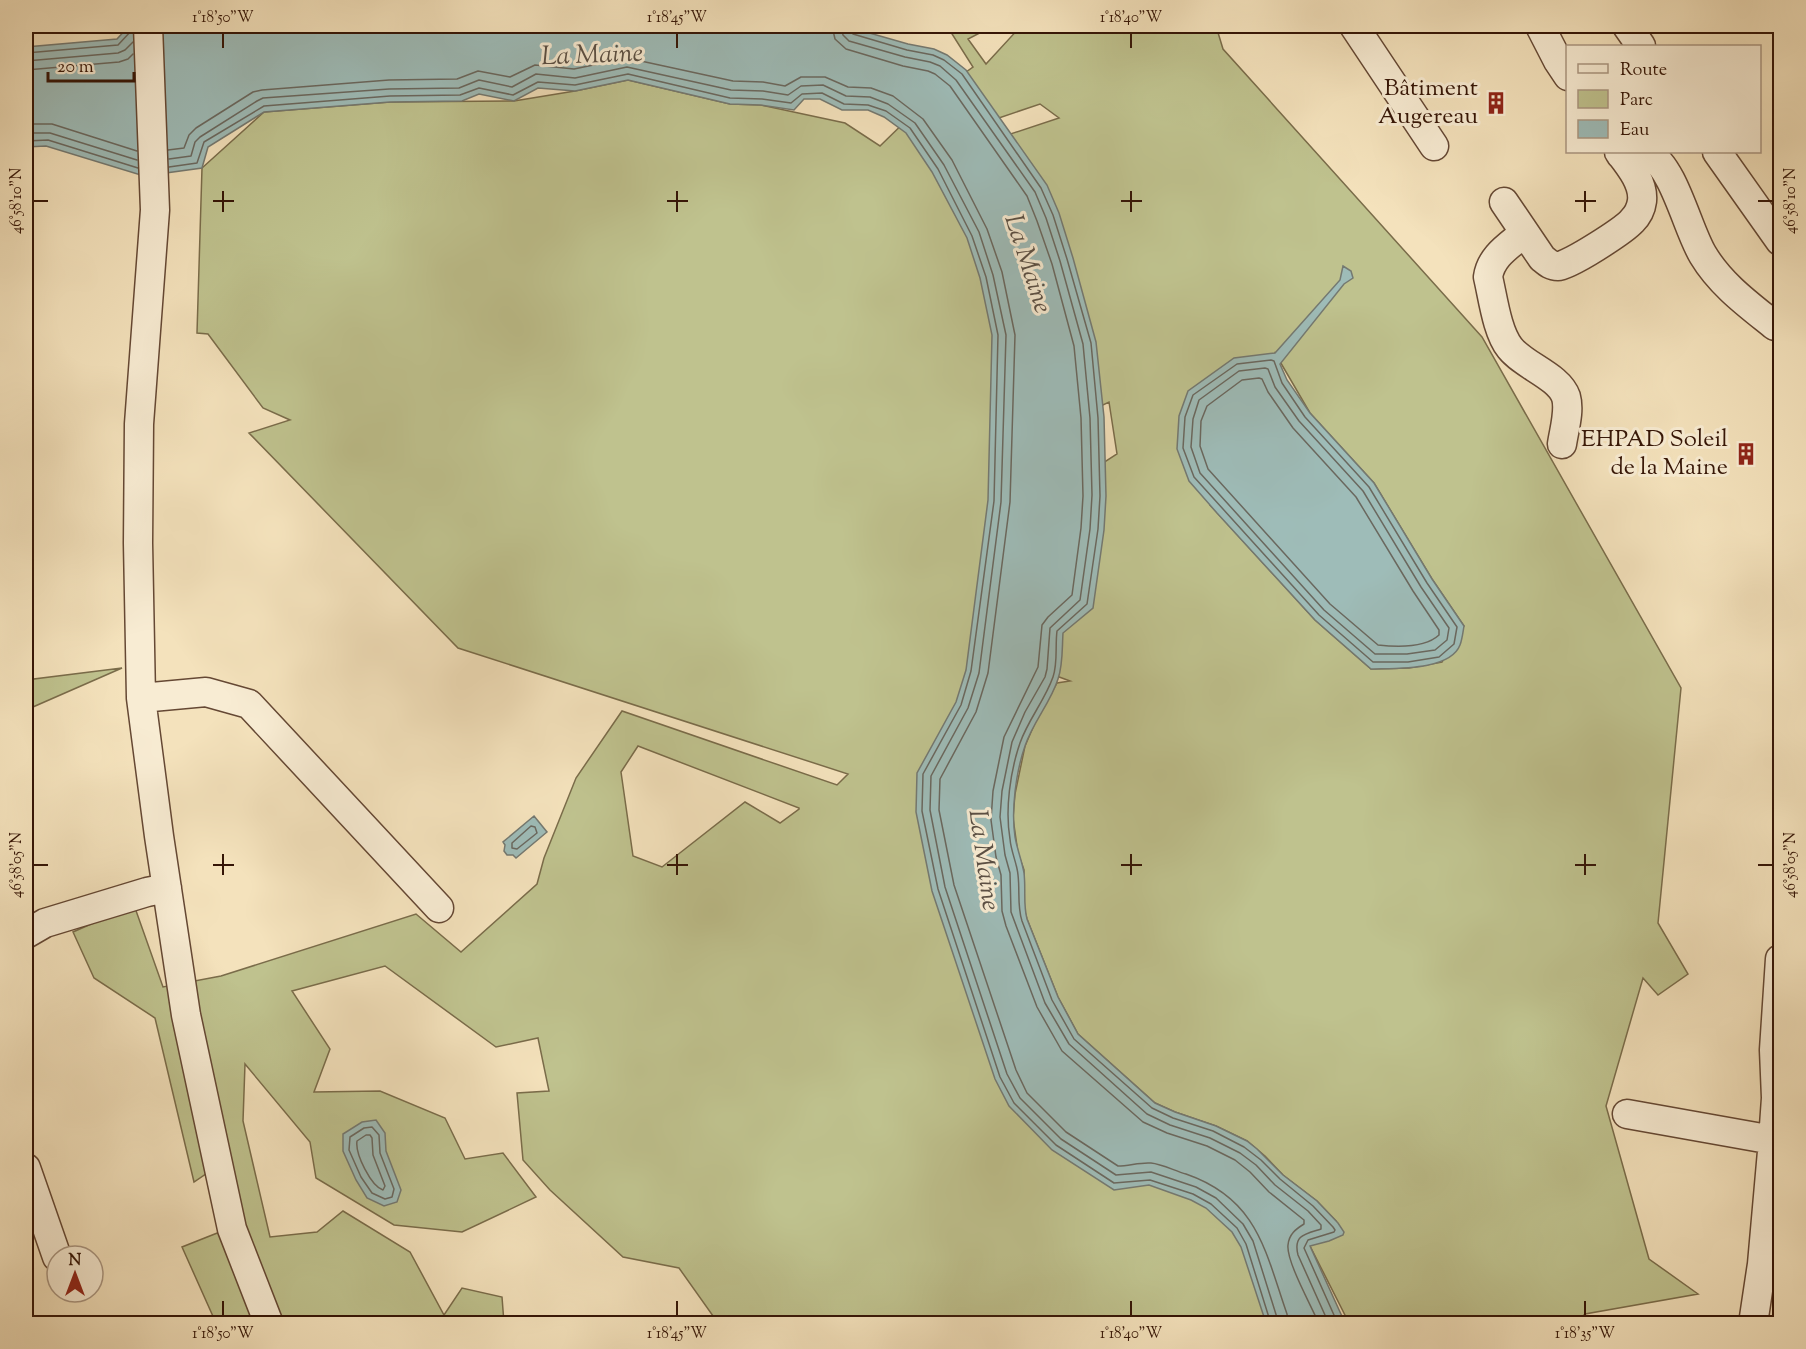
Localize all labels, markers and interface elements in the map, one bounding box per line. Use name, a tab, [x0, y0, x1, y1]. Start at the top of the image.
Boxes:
text: 1°18'50"W	[192, 8, 254, 29]
text: 1°18'45"W	[647, 8, 707, 29]
text: 1°18'40"W	[1100, 8, 1162, 29]
water label: La Maine	[540, 36, 644, 76]
scale bar	[48, 45, 134, 83]
legend	[1566, 45, 1761, 153]
text: 20 m	[57, 55, 94, 81]
text: Route	[1620, 58, 1667, 84]
place label: Bâtiment Augereau	[1378, 72, 1478, 134]
text: Parc	[1620, 88, 1653, 114]
building icon: Bâtiment Augereau	[1483, 90, 1509, 116]
text: Eau	[1620, 118, 1649, 144]
text: 46°58'10"N	[7, 168, 28, 234]
text: 46°58'10"N	[1781, 168, 1802, 234]
water label: La Maine	[994, 210, 1060, 318]
place label: EHPAD Soleil de la Maine	[1581, 423, 1728, 485]
building icon: EHPAD Soleil de la Maine	[1733, 441, 1759, 467]
water label: La Maine	[958, 807, 1008, 913]
text: 46°58'05"N	[7, 832, 28, 898]
text: 46°58'05"N	[1781, 832, 1802, 898]
north arrow	[45, 1244, 105, 1304]
text: N	[69, 1250, 82, 1273]
text: 1°18'50"W	[192, 1324, 254, 1345]
text: 1°18'45"W	[647, 1324, 707, 1345]
text: 1°18'40"W	[1100, 1324, 1162, 1345]
text: 1°18'35"W	[1555, 1324, 1615, 1345]

